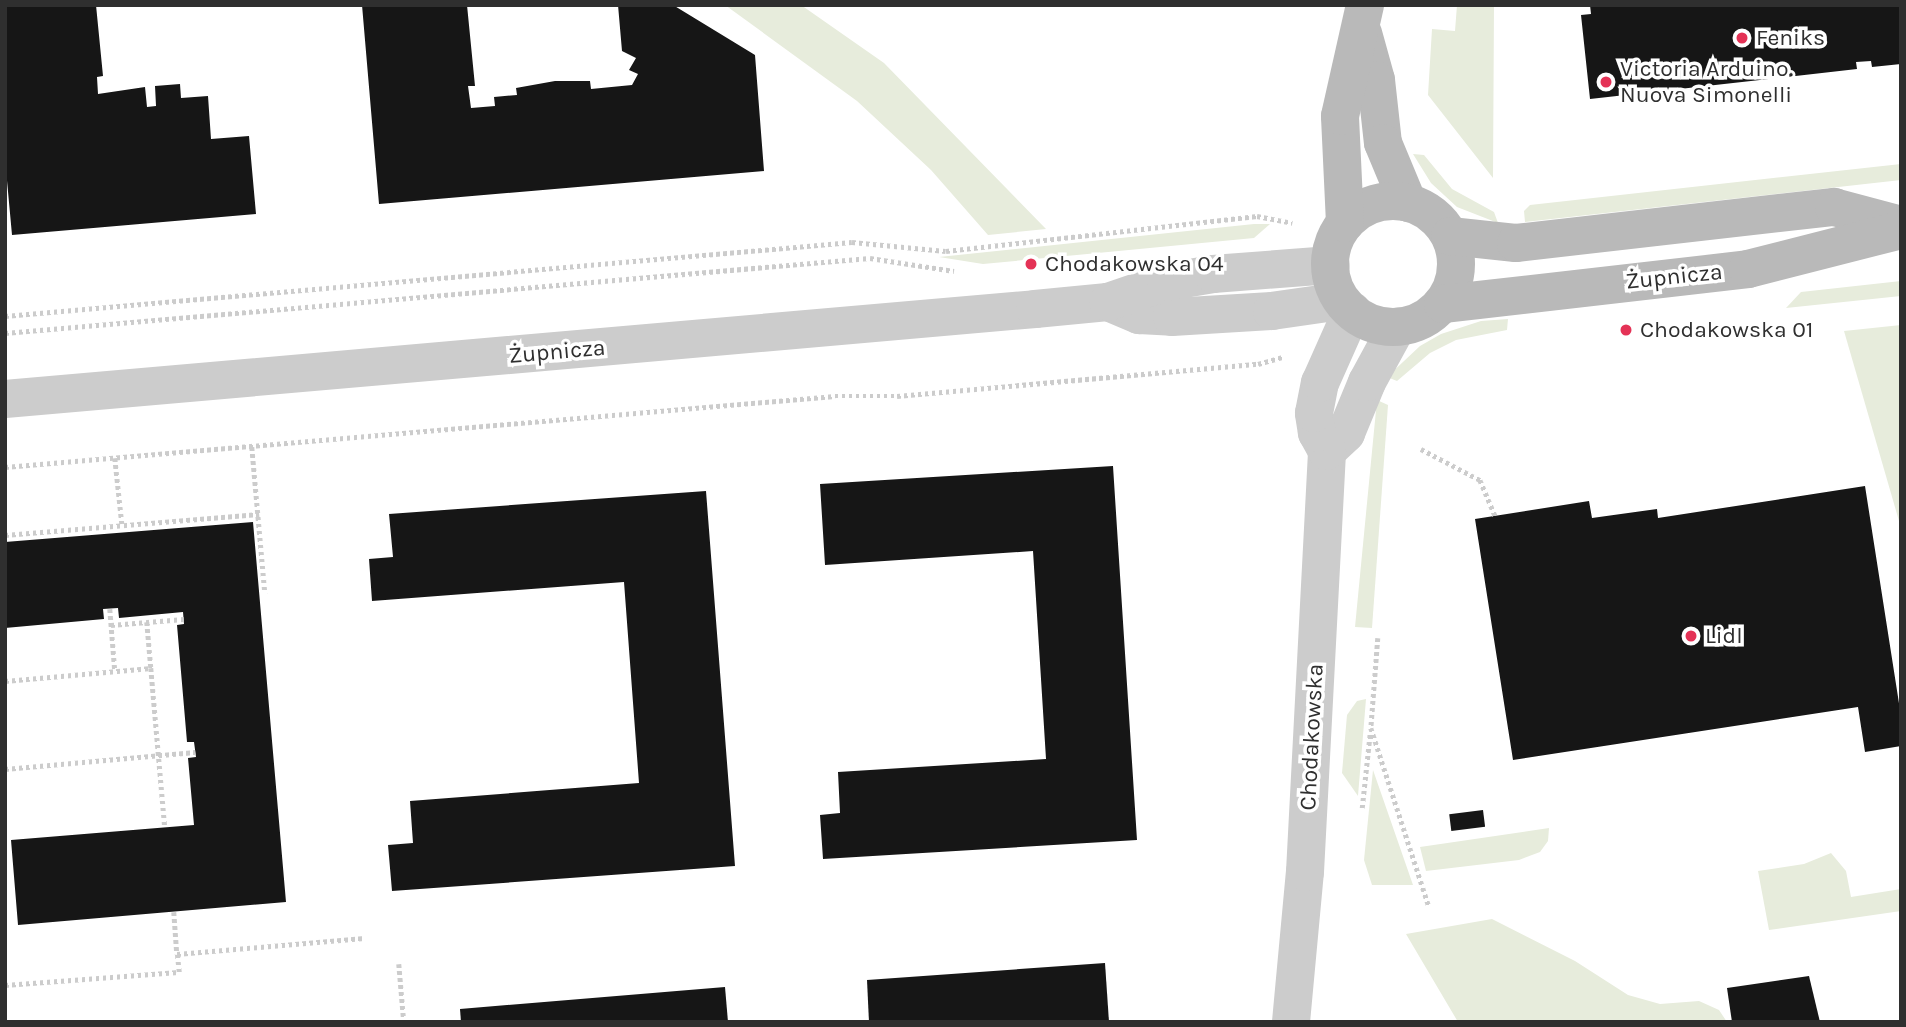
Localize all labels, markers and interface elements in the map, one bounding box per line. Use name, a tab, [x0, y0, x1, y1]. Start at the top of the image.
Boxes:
place label: Feniks	[1756, 24, 1825, 52]
marker: Feniks	[1734, 30, 1750, 46]
place label: Victoria Arduino. Nuova Simonelli	[1620, 55, 1793, 109]
marker: Victoria Arduino. Nuova Simonelli	[1598, 74, 1614, 90]
place label: Chodakowska 04	[1045, 250, 1224, 278]
marker: Chodakowska 04	[1023, 256, 1039, 272]
street label: Żupnicza	[1624, 258, 1724, 296]
place label: Chodakowska 01	[1640, 316, 1813, 344]
marker: Chodakowska 01	[1618, 322, 1634, 338]
street label: Żupnicza	[507, 334, 607, 370]
place label: Lidl	[1705, 622, 1743, 650]
marker: Lidl	[1683, 628, 1699, 644]
street label: Chodakowska	[1294, 663, 1330, 811]

